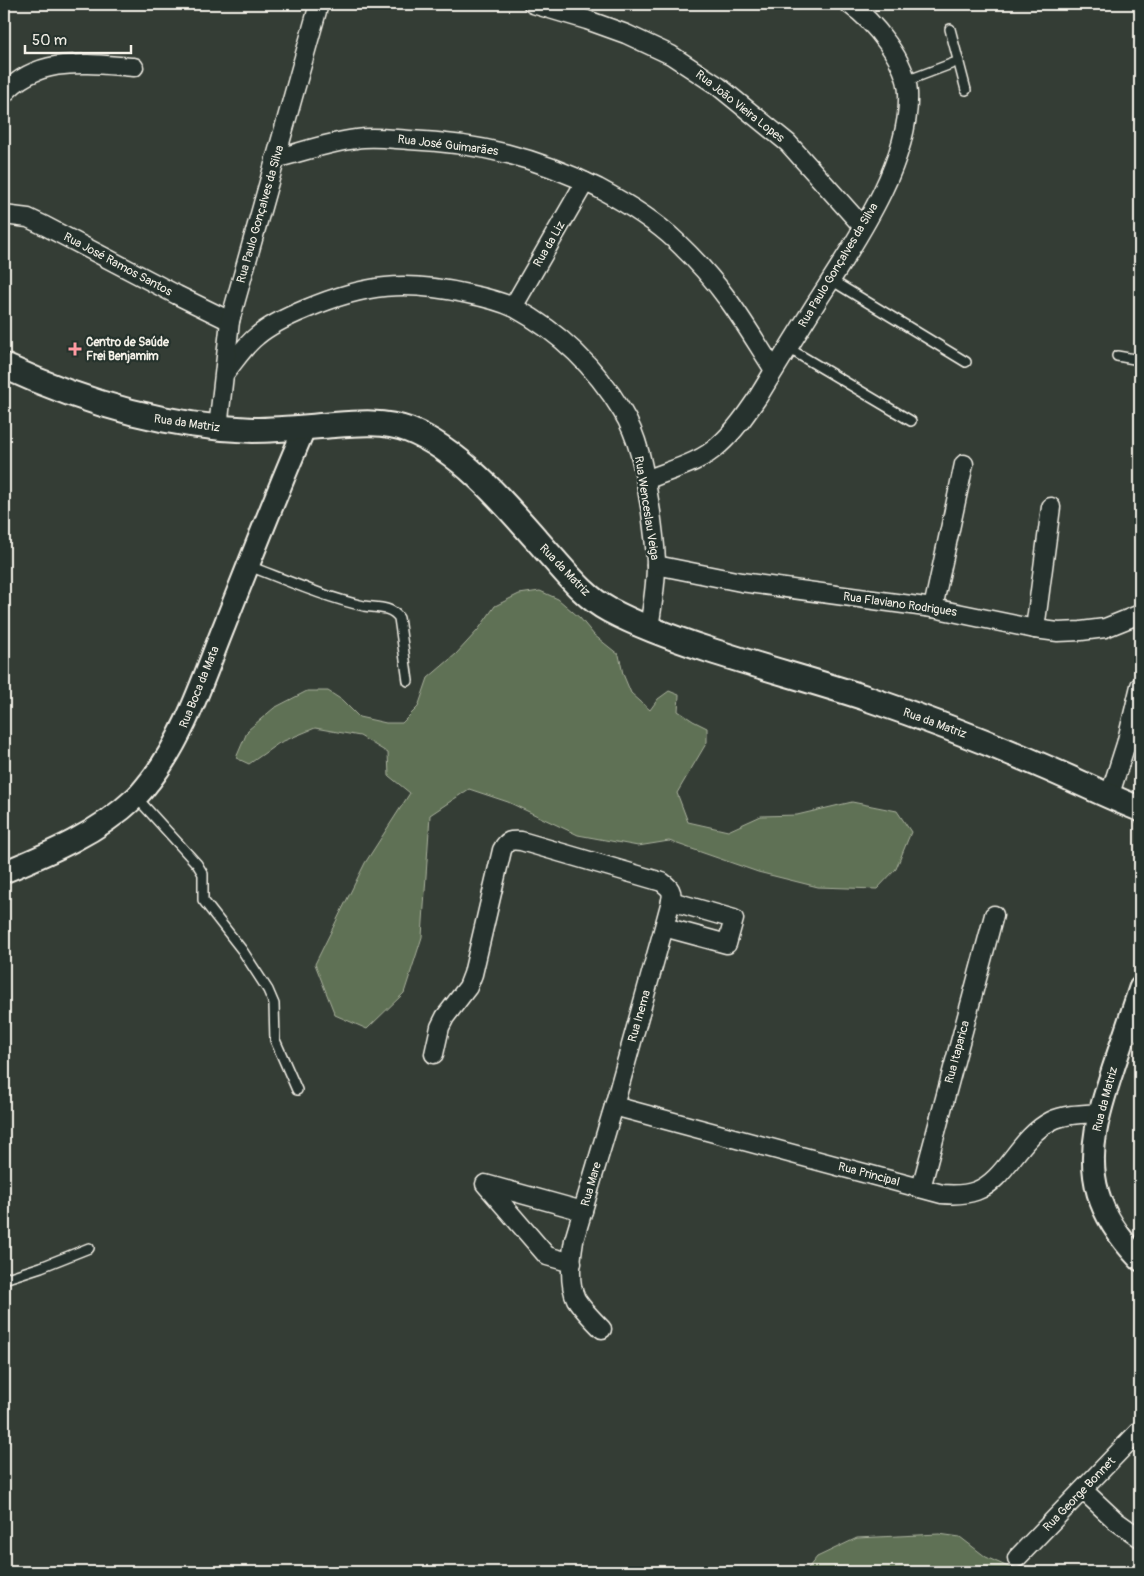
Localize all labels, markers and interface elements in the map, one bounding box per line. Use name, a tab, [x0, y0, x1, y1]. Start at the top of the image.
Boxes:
scale bar	[25, 22, 131, 54]
text: 50 m	[32, 31, 67, 50]
street label: Rua João Vieira Lopes	[692, 67, 788, 146]
street label: Rua José Guimarães	[397, 132, 500, 159]
street label: Rua Paulo Gonçalves da Silva	[234, 143, 287, 285]
street label: Rua Paulo Gonçalves da Silva	[795, 200, 882, 330]
street label: Rua da Liz	[530, 219, 569, 270]
street label: Rua José Ramos Santos	[61, 229, 175, 300]
place label: Centro de Saúde Frei Benjamim	[86, 335, 170, 364]
marker: Centro de Saúde Frei Benjamim	[68, 342, 82, 356]
street label: Rua da Matriz	[153, 411, 221, 436]
street label: Rua Wenceslau Veiga	[631, 455, 662, 561]
street label: Rua da Matriz	[536, 541, 593, 600]
street label: Rua Flaviano Rodrigues	[842, 589, 958, 620]
street label: Rua Boca da Mata	[176, 644, 223, 730]
street label: Rua da Matriz	[901, 705, 969, 742]
street label: Rua Inema	[625, 988, 654, 1044]
street label: Rua Itaparica	[942, 1019, 973, 1085]
street label: Rua da Matriz	[1090, 1065, 1121, 1133]
street label: Rua Principal	[837, 1159, 901, 1190]
street label: Rua Mare	[578, 1160, 605, 1208]
street label: Rua George Bonnet	[1040, 1454, 1119, 1535]

